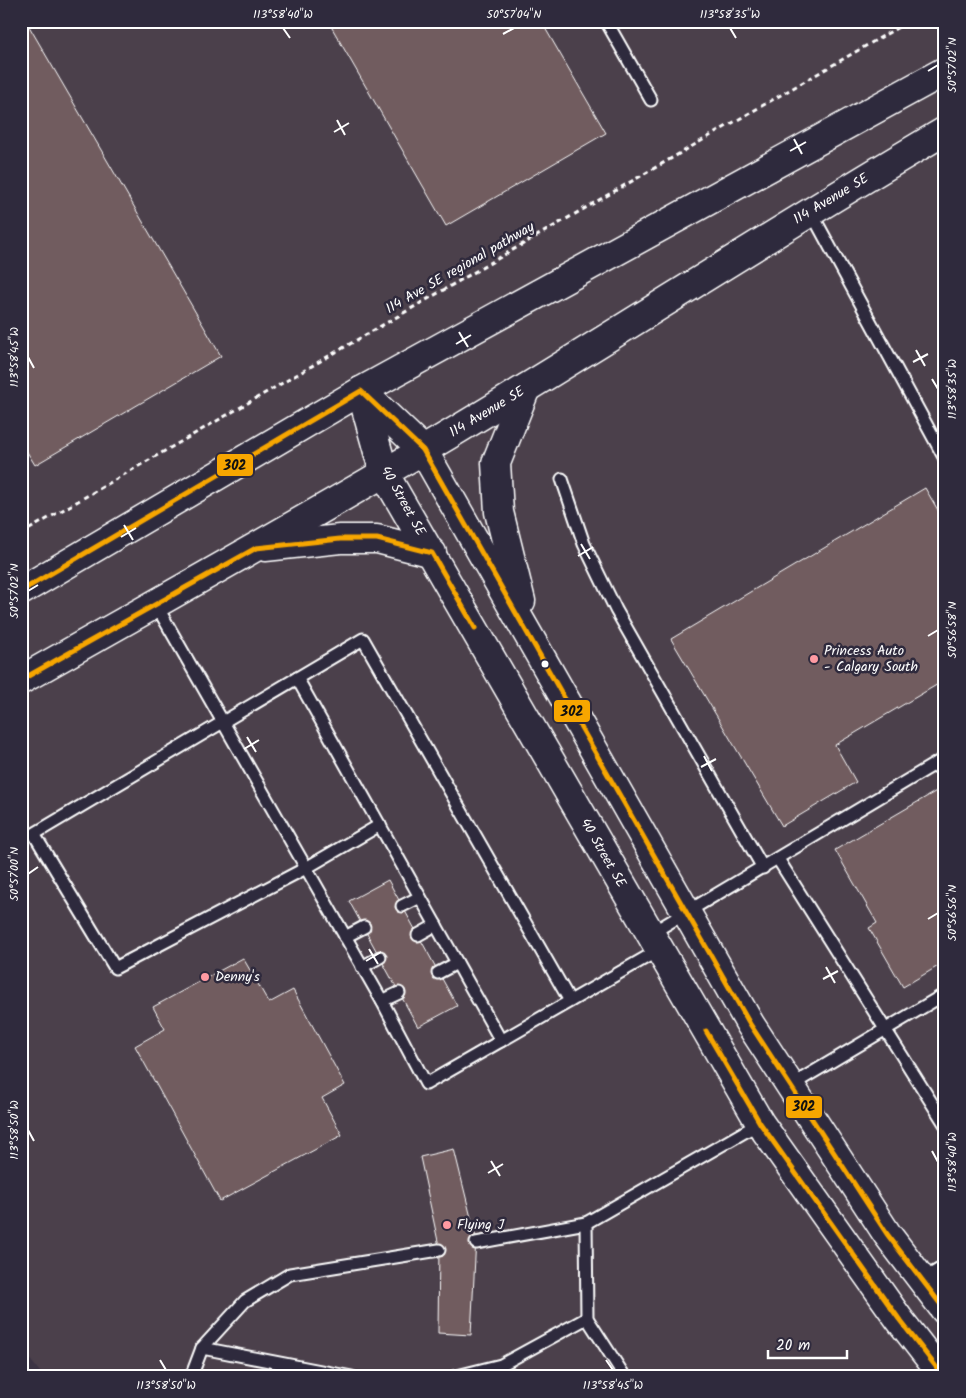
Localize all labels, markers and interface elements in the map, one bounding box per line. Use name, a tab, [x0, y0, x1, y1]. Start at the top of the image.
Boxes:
text: 113°58'40"W	[253, 5, 313, 24]
text: 50°57'04"N	[487, 5, 541, 24]
text: 113°58'35"W	[700, 5, 760, 24]
text: 50°57'02"N	[943, 37, 962, 93]
street label: 114 Avenue SE	[789, 167, 874, 230]
street label: 114 Ave SE regional pathway	[381, 216, 539, 320]
text: 113°58'45"W	[5, 327, 24, 387]
text: 113°58'35"W	[943, 359, 962, 419]
street label: 114 Avenue SE	[445, 380, 530, 443]
line badge: 302	[216, 453, 254, 477]
text: 302	[222, 455, 247, 477]
street label: 40 Street SE	[375, 462, 432, 541]
text: 50°57'02"N	[5, 563, 24, 619]
text: 50°56'58"N	[943, 601, 962, 659]
place label: Princess Auto - Calgary South	[824, 640, 918, 678]
marker: Princess Auto - Calgary South	[808, 653, 820, 665]
unlabelled marker	[540, 659, 550, 669]
line badge: 302	[553, 699, 591, 723]
text: 302	[559, 701, 584, 723]
street label: 40 Street SE	[574, 814, 632, 893]
text: 50°57'00"N	[5, 847, 24, 901]
text: 50°56'56"N	[943, 885, 962, 941]
place label: Denny's	[215, 966, 260, 988]
marker: Denny's	[199, 971, 211, 983]
line badge: 302	[785, 1095, 823, 1119]
text: 302	[791, 1096, 816, 1118]
text: 113°58'50"W	[5, 1100, 24, 1160]
text: 113°58'40"W	[943, 1132, 962, 1192]
place label: Flying J	[457, 1214, 504, 1236]
marker: Flying J	[441, 1219, 453, 1231]
scale bar	[768, 1328, 847, 1360]
text: 20 m	[776, 1334, 810, 1358]
text: 113°58'50"W	[136, 1376, 196, 1395]
text: 113°58'45"W	[583, 1376, 643, 1395]

